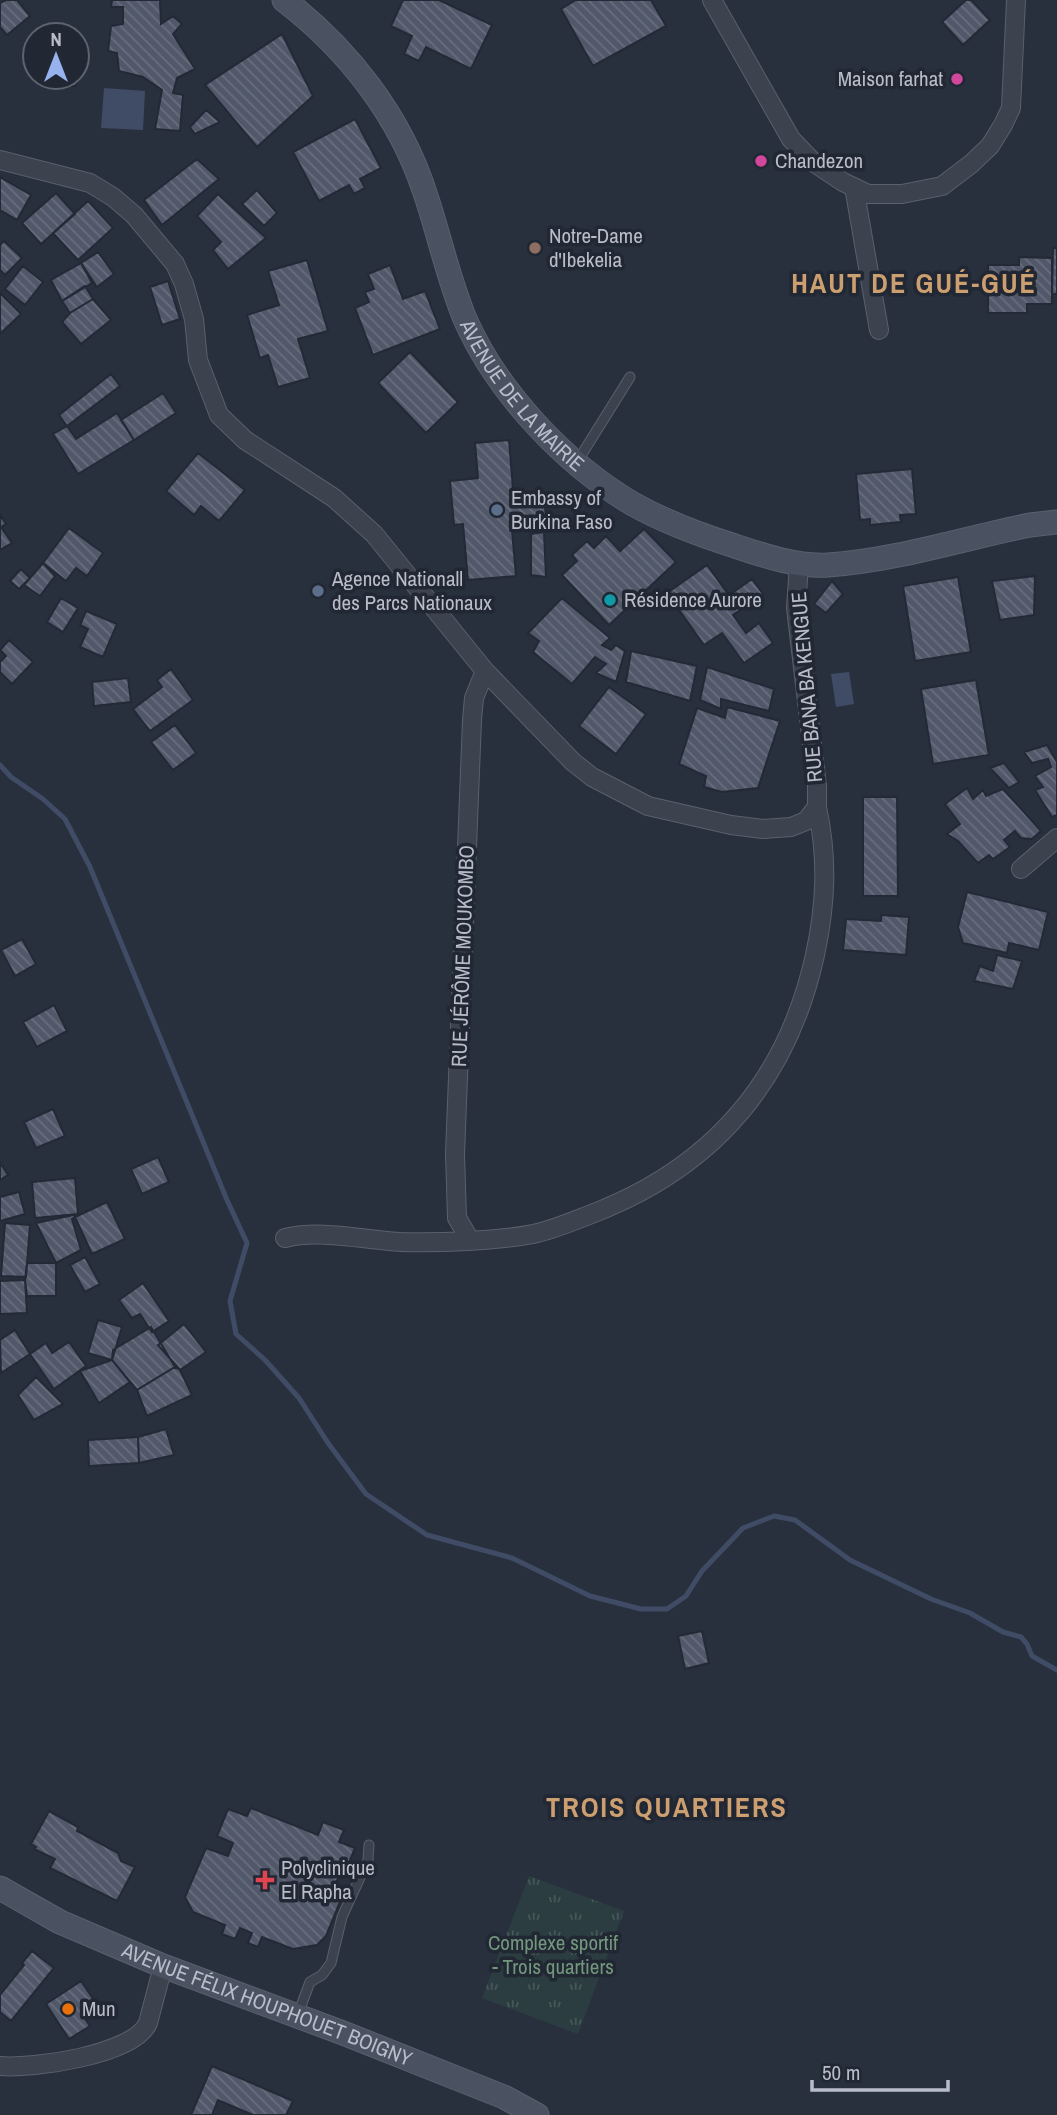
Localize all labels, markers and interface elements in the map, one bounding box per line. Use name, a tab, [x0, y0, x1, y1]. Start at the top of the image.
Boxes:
north arrow	[21, 21, 91, 91]
text: N	[50, 26, 62, 52]
place label: Maison farhat	[838, 64, 943, 93]
marker: Maison farhat	[949, 71, 965, 87]
place label: Chandezon	[775, 146, 863, 175]
marker: Chandezon	[753, 153, 769, 169]
place label: Notre-Dame d'Ibekelia	[549, 221, 643, 274]
marker: Notre-Dame d'Ibekelia	[527, 240, 543, 256]
district label: HAUT DE GUÉ-GUÉ	[791, 264, 1037, 302]
street label: AVENUE DE LA MAIRIE	[453, 314, 591, 478]
place label: Embassy of Burkina Faso	[511, 483, 613, 536]
marker: Embassy of Burkina Faso	[489, 502, 505, 518]
place label: Agence Nationall des Parcs Nationaux	[331, 564, 492, 617]
marker: Agence Nationall des Parcs Nationaux	[310, 583, 326, 599]
place label: Résidence Aurore	[624, 585, 762, 614]
street label: RUE BANA BA KENGUE	[784, 590, 829, 784]
marker: Résidence Aurore	[602, 592, 618, 608]
street label: RUE JÉRÔME MOUKOMBO	[444, 845, 481, 1067]
district label: TROIS QUARTIERS	[546, 1788, 788, 1826]
place label: Polyclinique El Rapha	[281, 1853, 375, 1906]
marker: Polyclinique El Rapha	[255, 1870, 275, 1890]
park label: Complexe sportif - Trois quartiers	[488, 1928, 618, 1981]
street label: AVENUE FÉLIX HOUPHOUET BOIGNY	[117, 1935, 417, 2073]
place label: Mun	[82, 1994, 116, 2023]
marker: Mun	[60, 2001, 76, 2017]
scale bar	[812, 2048, 948, 2092]
text: 50 m	[822, 2058, 860, 2087]

